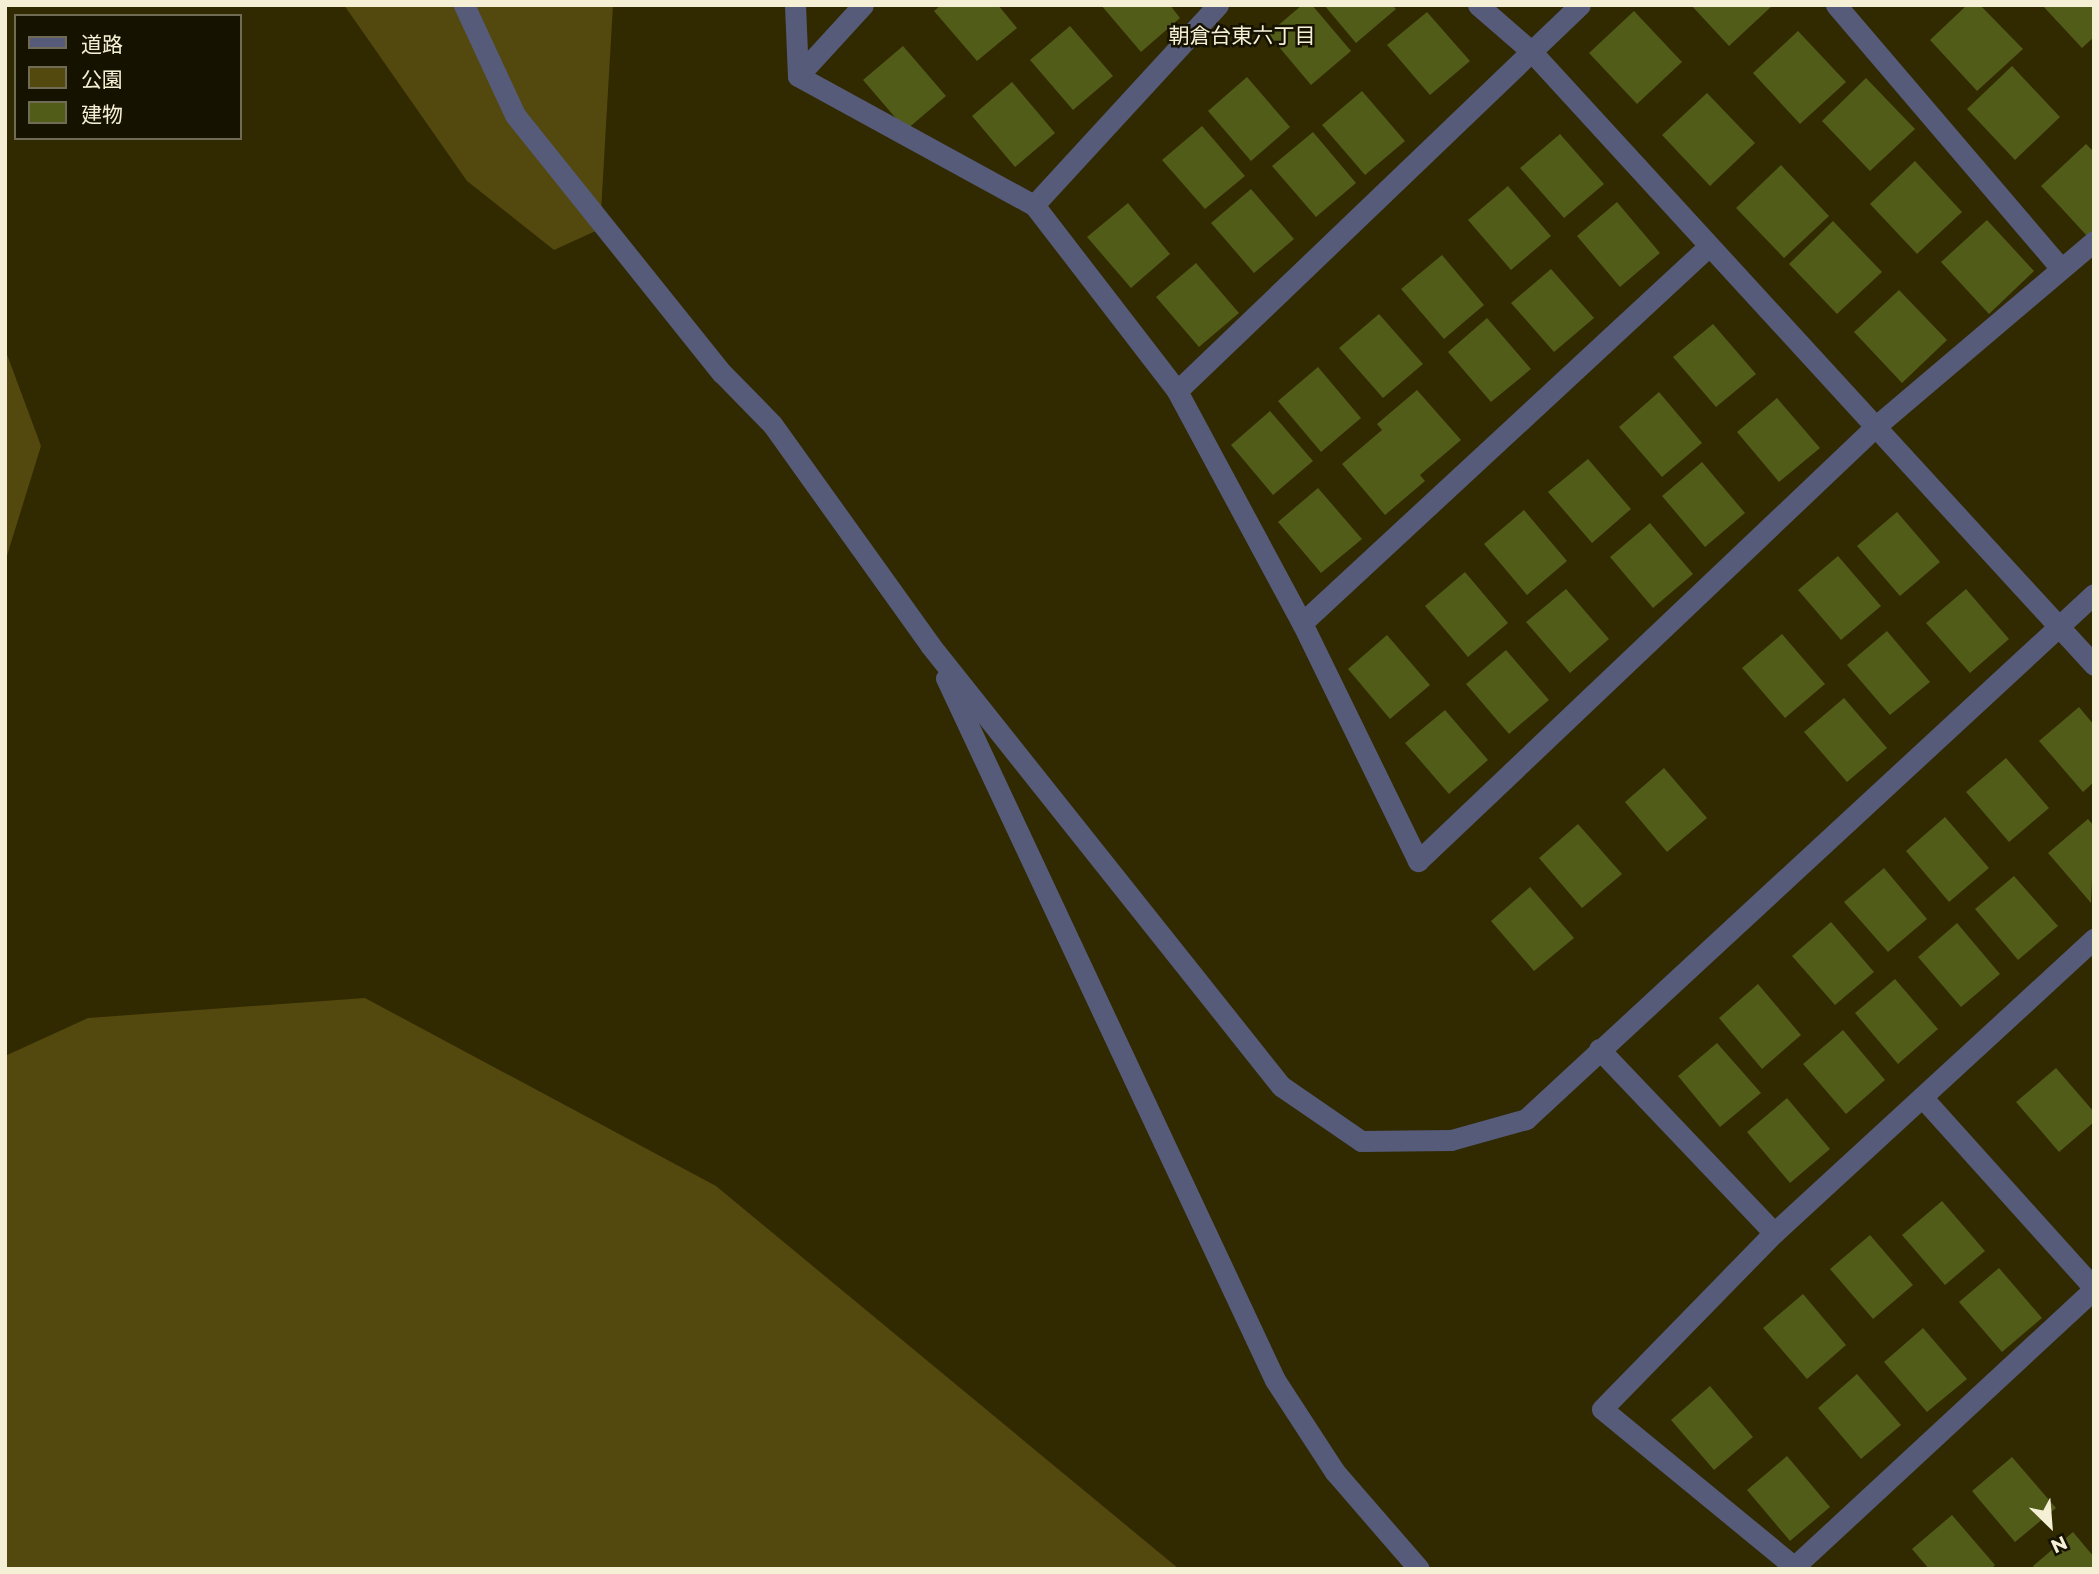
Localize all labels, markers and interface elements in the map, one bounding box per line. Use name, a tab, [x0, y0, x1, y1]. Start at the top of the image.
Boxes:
legend	[14, 14, 242, 140]
district label: 朝倉台東六丁目	[1169, 23, 1315, 49]
text: 道路	[81, 32, 123, 57]
text: 公園	[81, 67, 123, 92]
text: 建物	[81, 102, 123, 127]
north arrow	[2015, 1490, 2085, 1560]
text: N	[2047, 1531, 2071, 1558]

